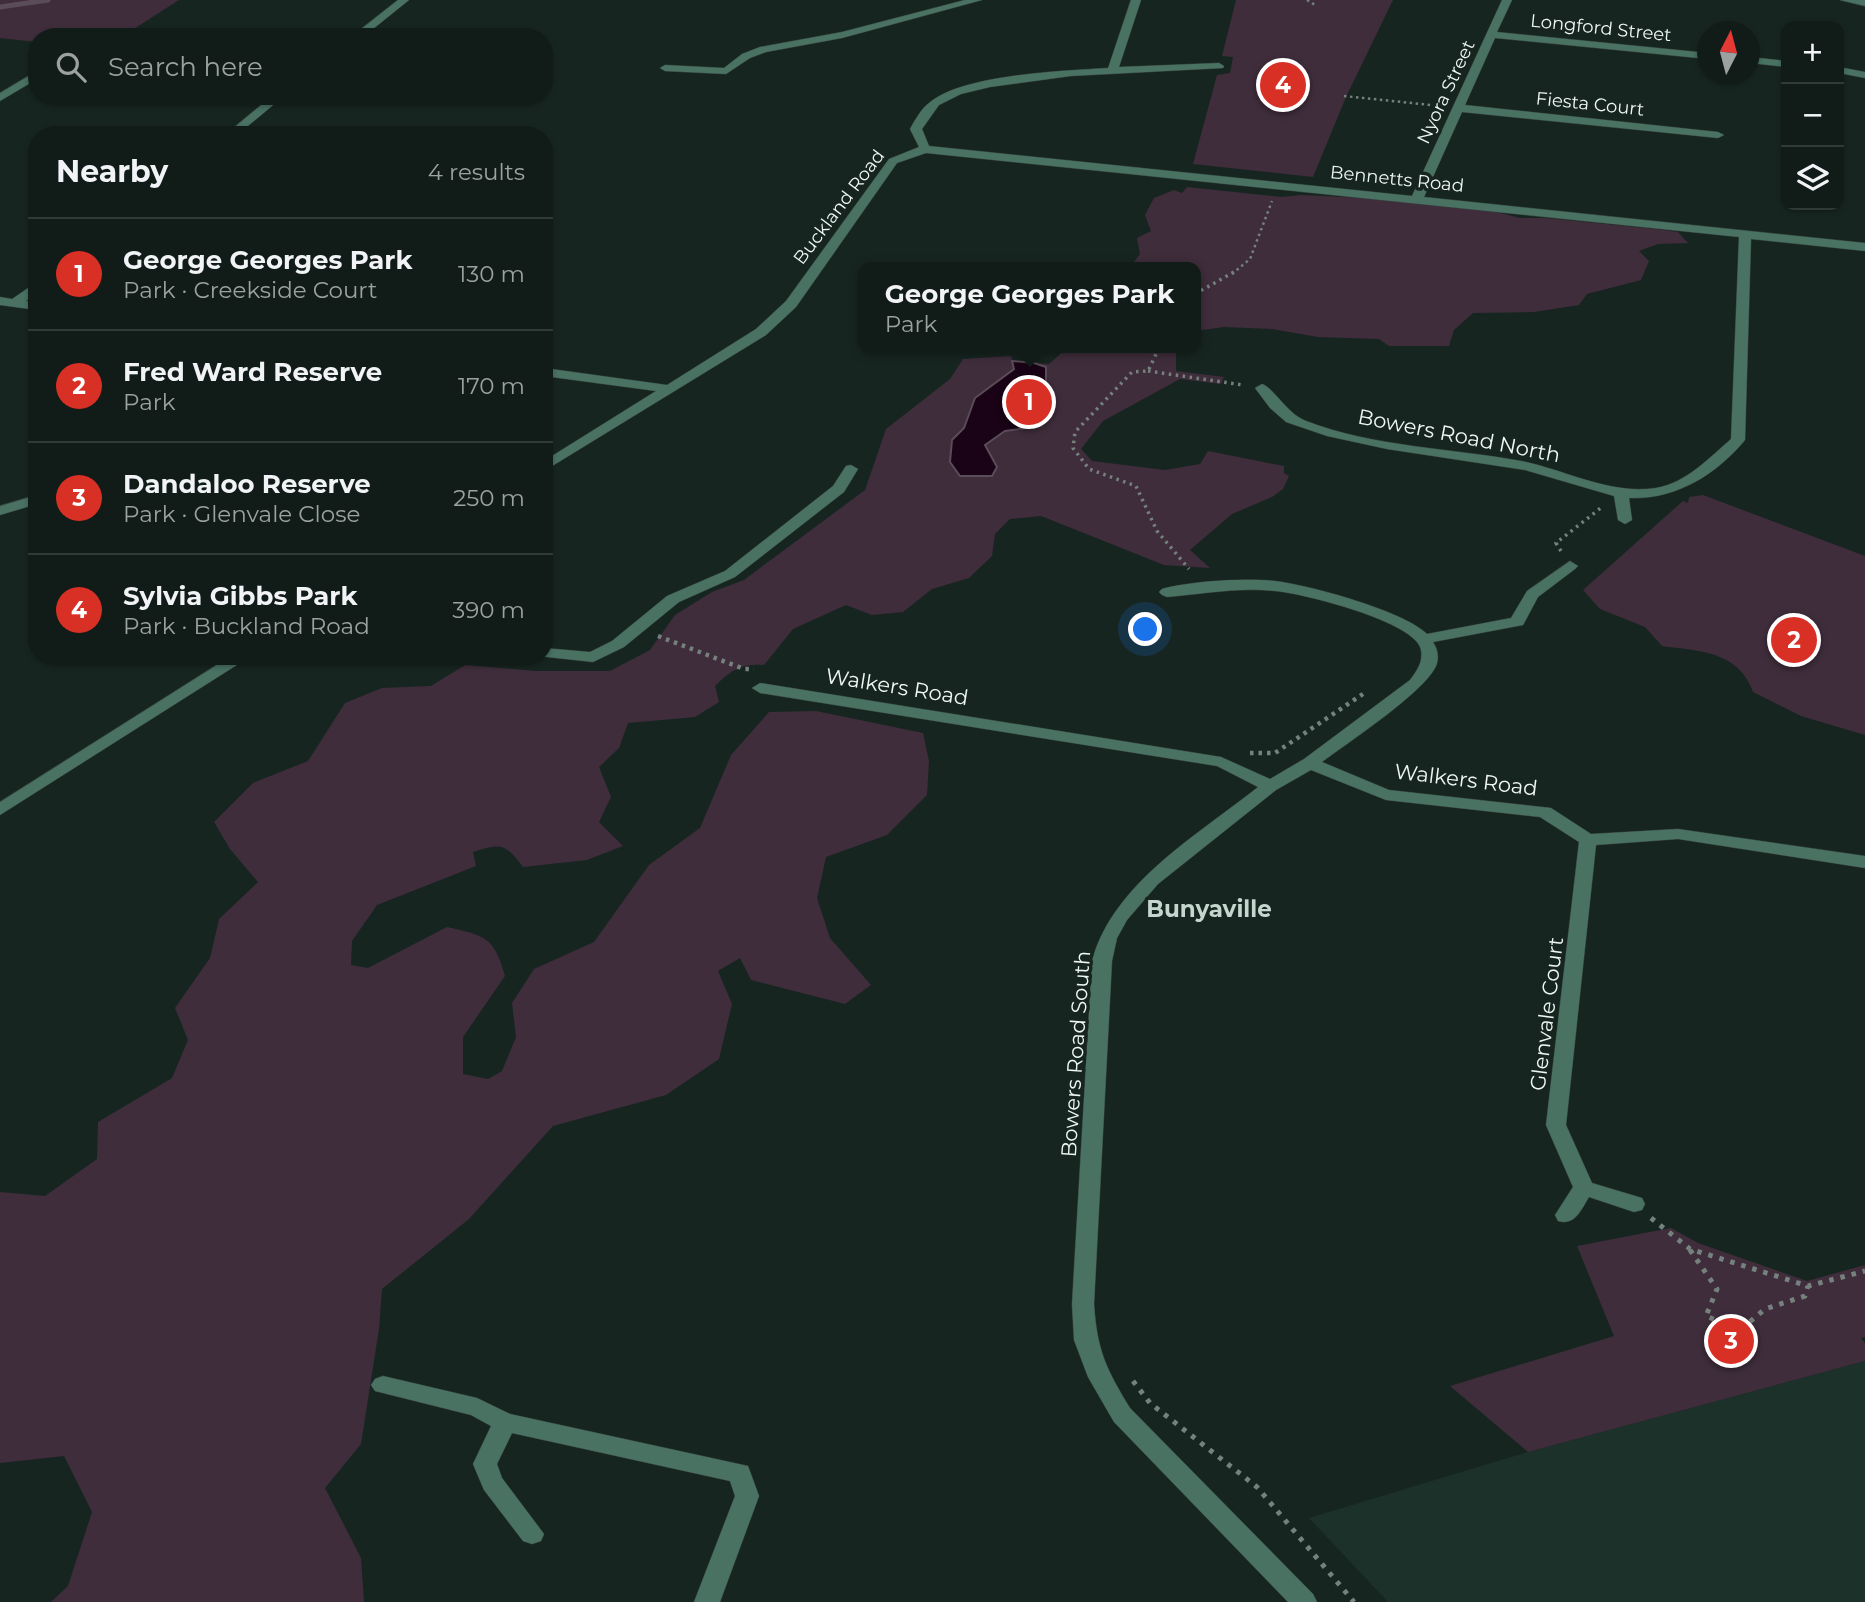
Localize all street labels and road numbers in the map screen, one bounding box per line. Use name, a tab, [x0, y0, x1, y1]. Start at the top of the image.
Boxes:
street label: Longford Street	[1529, 10, 1673, 46]
street label: Nyora Street	[1412, 37, 1480, 147]
street label: Fiesta Court	[1535, 87, 1645, 121]
street label: Buckland Road	[789, 145, 889, 269]
street label: Bennetts Road	[1329, 161, 1465, 197]
street label: Bowers Road North	[1356, 404, 1562, 467]
street label: Walkers Road	[824, 663, 970, 710]
street label: Walkers Road	[1393, 758, 1539, 801]
street label: Glenvale Court	[1525, 936, 1568, 1092]
street label: Bowers Road South	[1056, 950, 1095, 1158]

